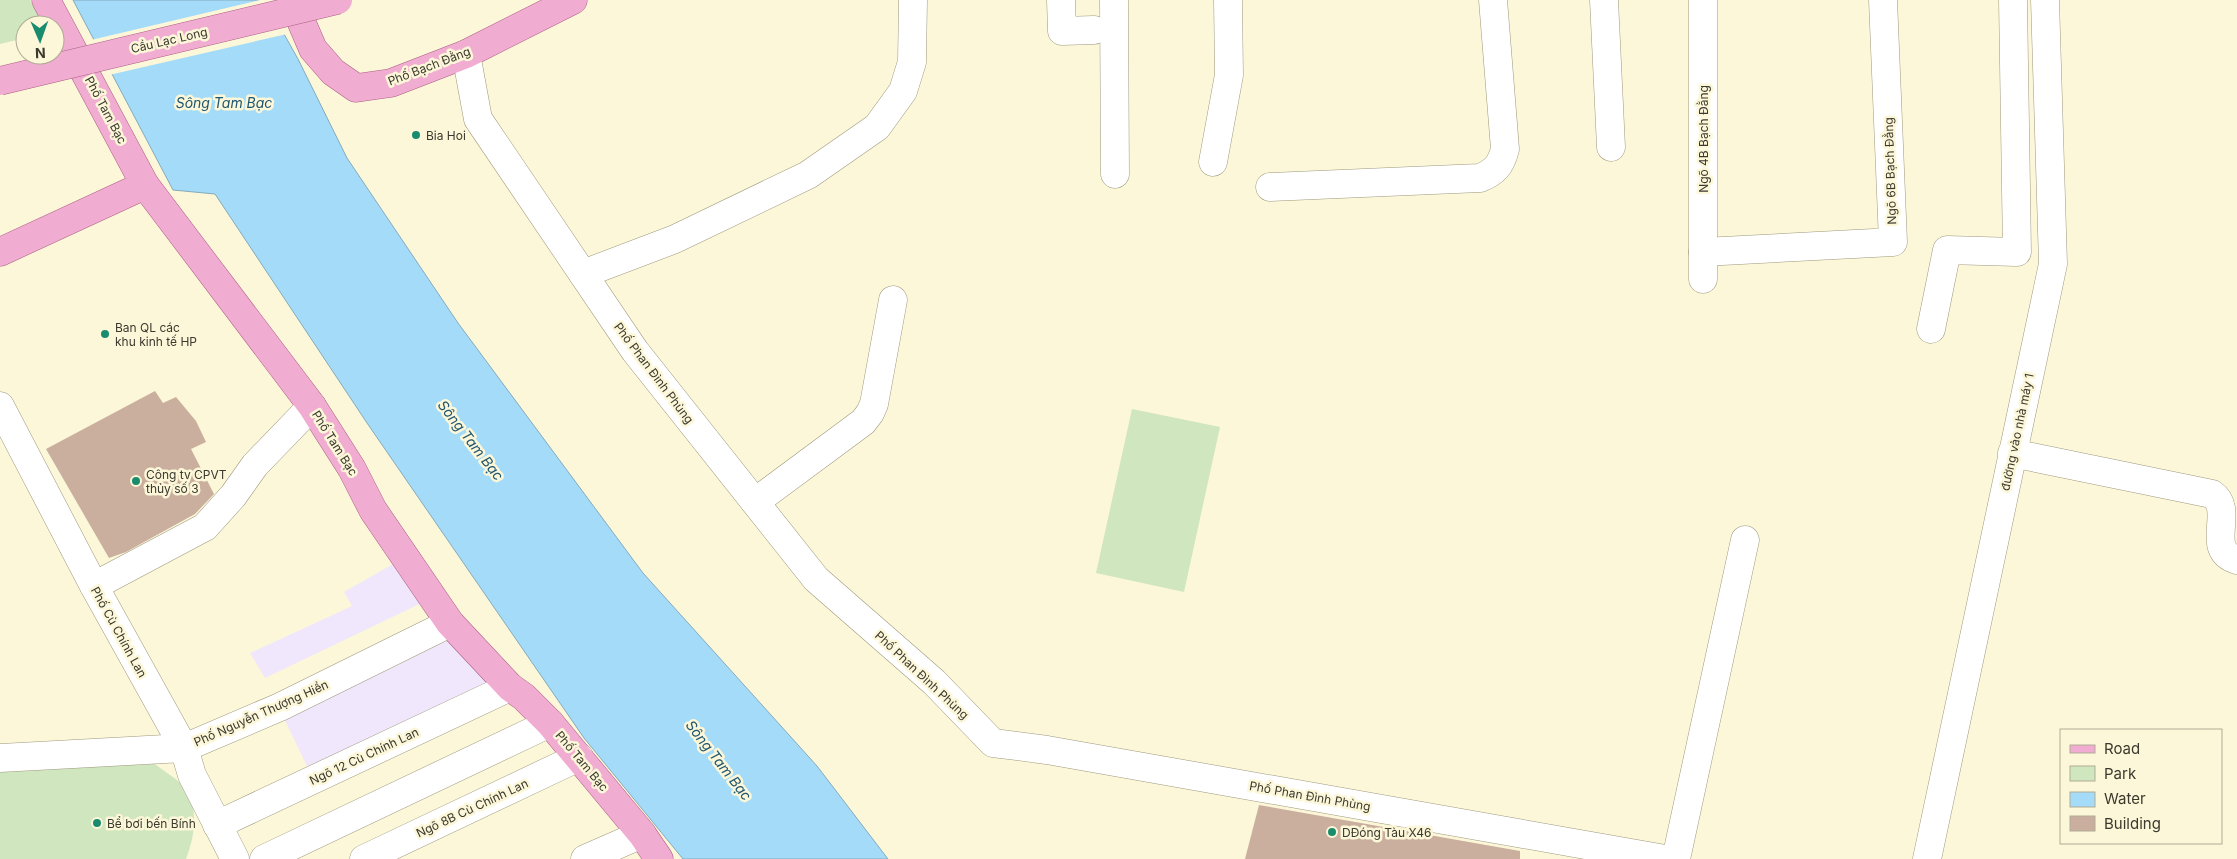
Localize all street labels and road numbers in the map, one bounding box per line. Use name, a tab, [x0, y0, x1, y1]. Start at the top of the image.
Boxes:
street label: Cầu Lạc Long	[129, 24, 209, 56]
street label: Phố Bạch Đằng	[386, 43, 472, 89]
street label: Phố Tam Bạc	[82, 74, 130, 146]
street label: Ngõ 4B Bạch Đằng	[1696, 85, 1711, 193]
street label: Ngõ 6B Bạch Đằng	[1881, 117, 1899, 225]
street label: Phố Phan Đình Phùng	[611, 319, 697, 427]
street label: đường vào nhà máy 1	[1997, 372, 2037, 492]
street label: Phố Tam Bạc	[309, 408, 361, 479]
street label: Phố Cù Chính Lan	[88, 584, 150, 680]
street label: Phố Phan Đình Phùng	[872, 628, 972, 722]
street label: Phố Nguyễn Thượng Hiền	[191, 677, 331, 749]
street label: Ngõ 12 Cù Chính Lan	[307, 724, 421, 788]
street label: Phố Tam Bạc	[552, 728, 612, 794]
street label: Ngõ 8B Cù Chính Lan	[414, 775, 530, 841]
street label: Phố Phan Đình Phùng	[1248, 778, 1372, 814]

